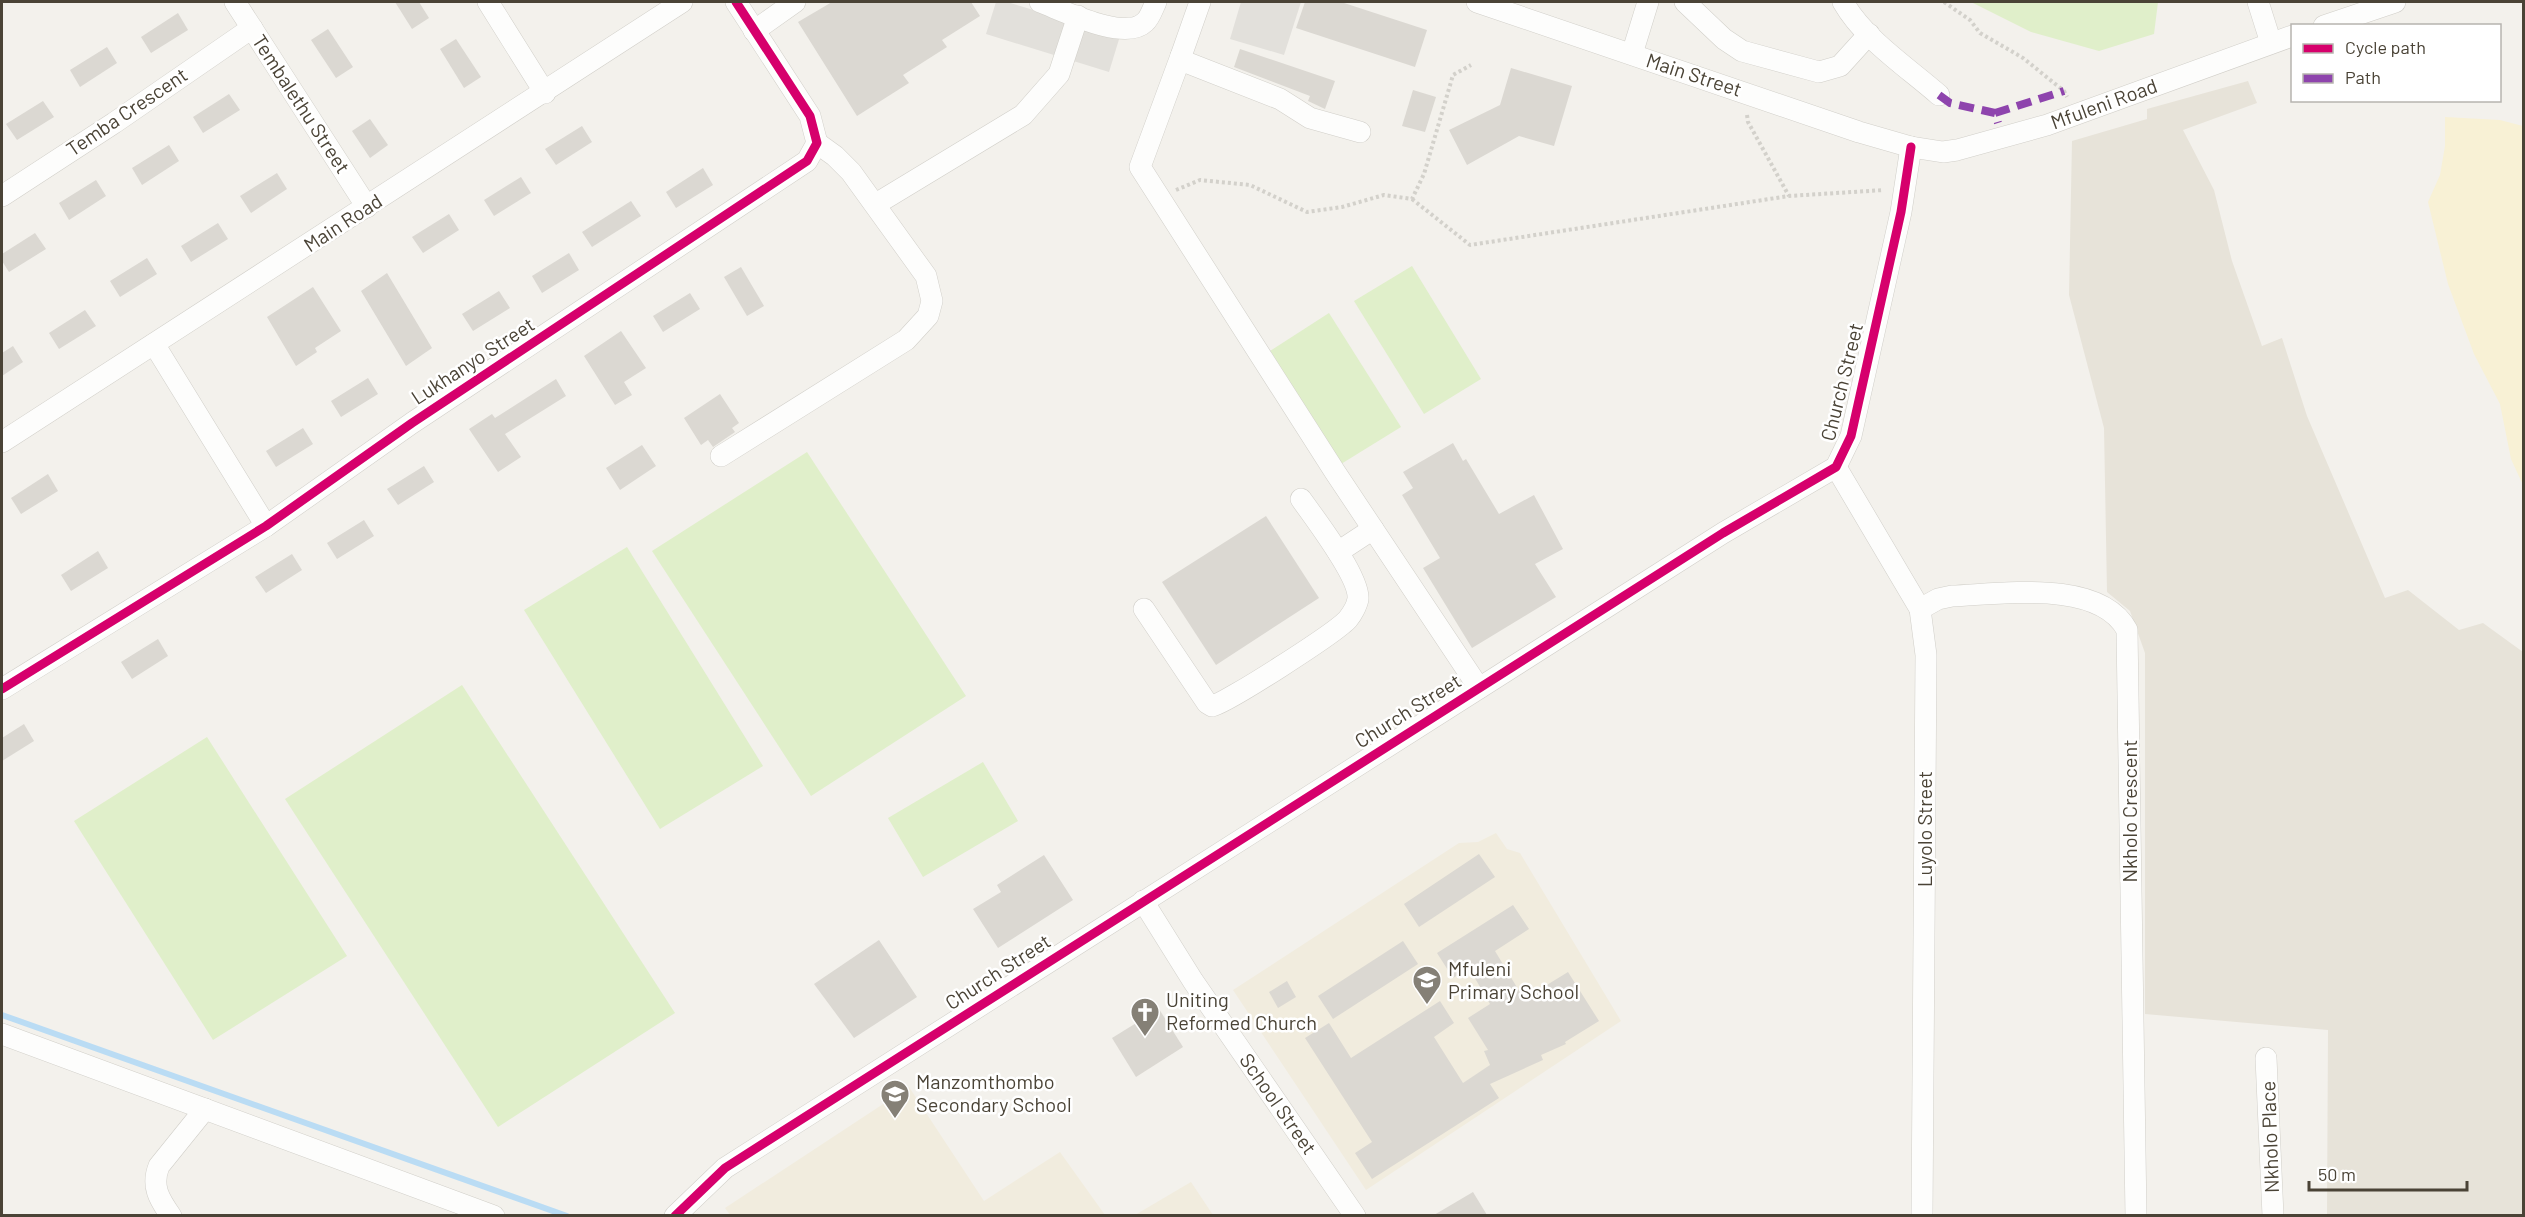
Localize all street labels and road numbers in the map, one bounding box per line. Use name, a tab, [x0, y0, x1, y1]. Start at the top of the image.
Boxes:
street label: Tembalethu Street	[248, 29, 356, 177]
street label: Main Street	[1644, 47, 1745, 101]
street label: Temba Crescent	[61, 62, 192, 160]
street label: Mfuleni Road	[2047, 73, 2160, 133]
street label: Main Road	[299, 188, 386, 256]
street label: Lukhanyo Street	[406, 311, 539, 409]
street label: Church Street	[1815, 320, 1867, 443]
street label: Church Street	[1350, 668, 1465, 752]
street label: Nkholo Crescent	[2117, 739, 2141, 883]
street label: Luyolo Street	[1912, 771, 1936, 887]
street label: Church Street	[940, 928, 1055, 1014]
street label: School Street	[1235, 1048, 1322, 1159]
street label: Nkholo Place	[2255, 1081, 2283, 1194]

